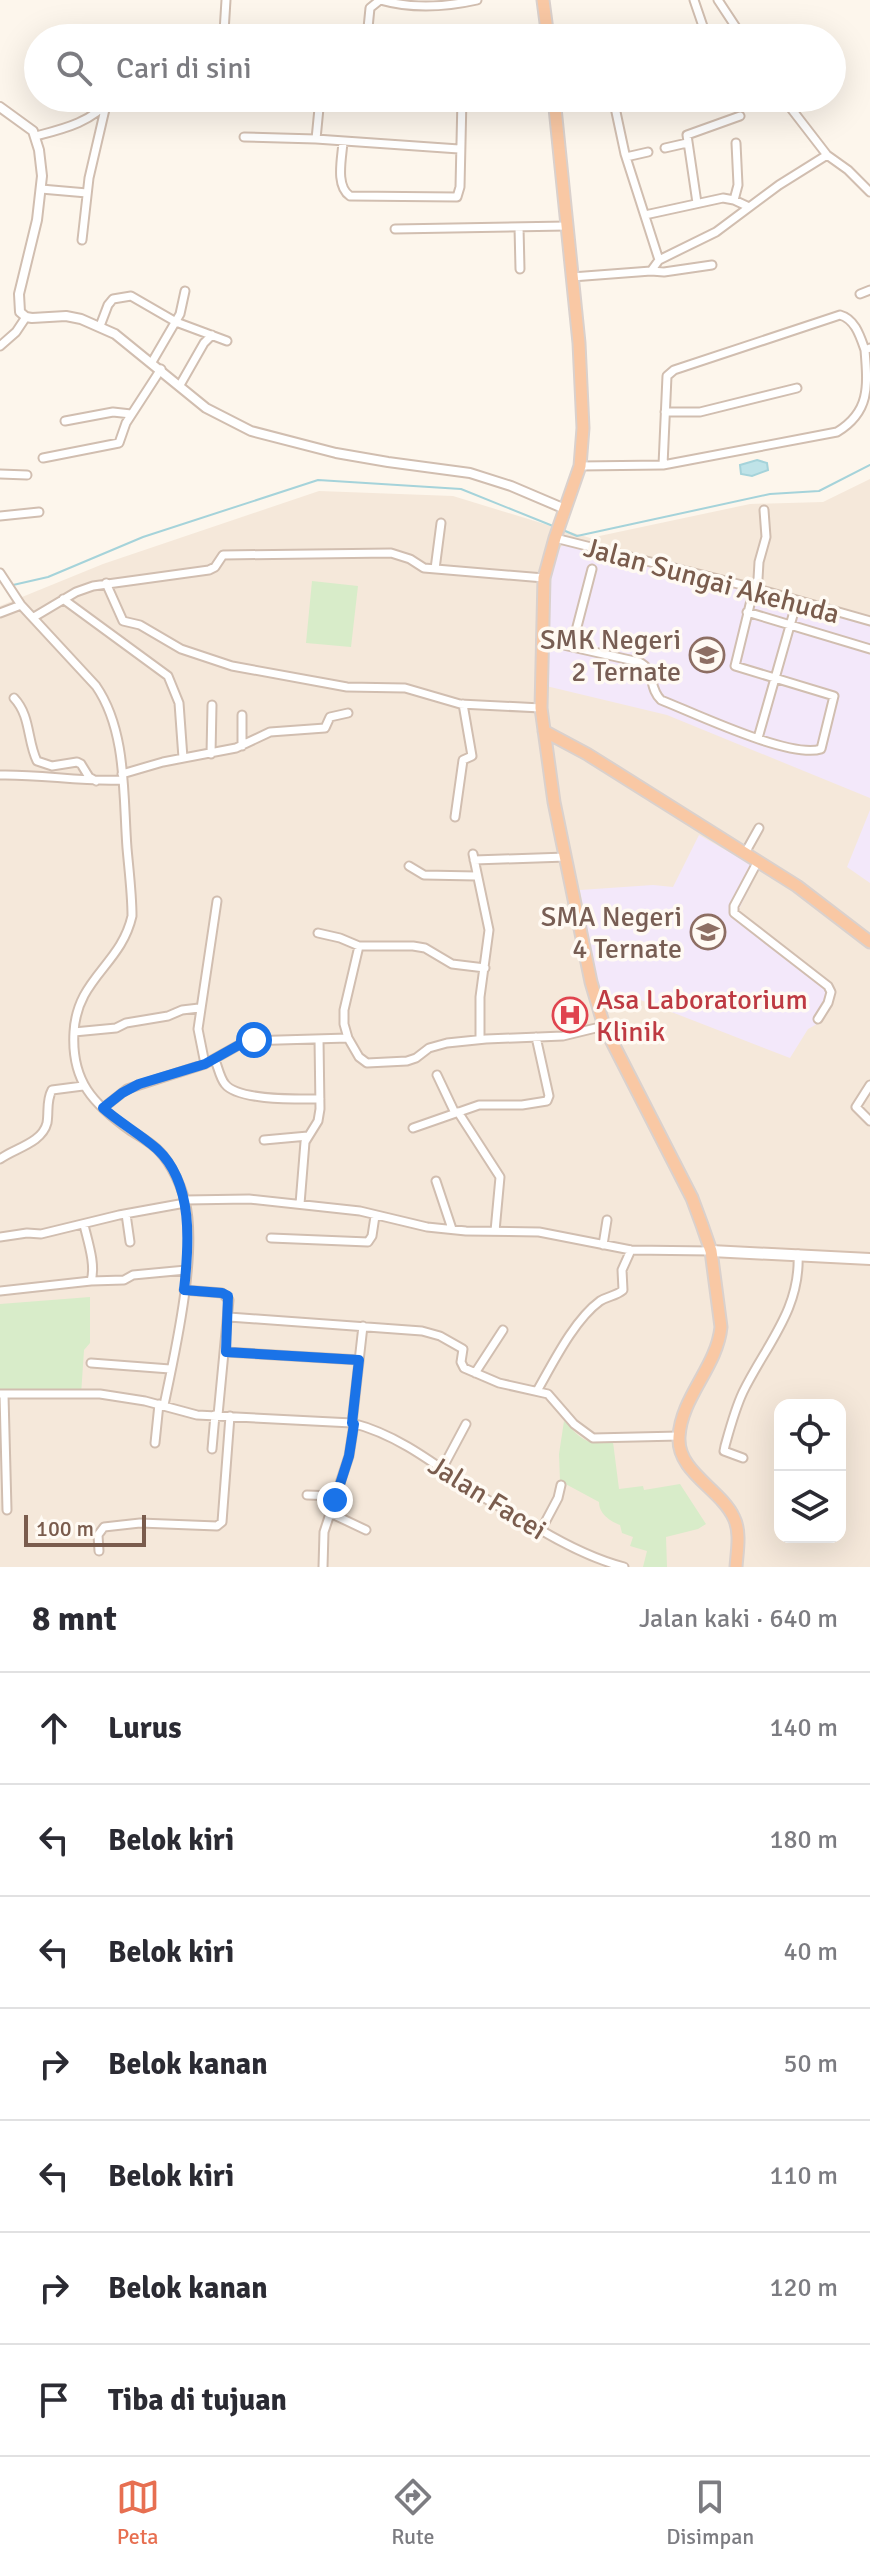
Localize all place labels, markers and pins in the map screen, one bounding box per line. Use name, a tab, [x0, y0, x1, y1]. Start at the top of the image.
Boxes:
place label: SMK Negeri 2 Ternate	[540, 623, 681, 689]
school or university icon: SMK Negeri 2 Ternate	[688, 636, 726, 674]
place label: SMA Negeri 4 Ternate	[541, 900, 682, 966]
school or university icon: SMA Negeri 4 Ternate	[689, 913, 727, 951]
place label: Asa Laboratorium Klinik	[596, 983, 808, 1049]
hospital icon: Asa Laboratorium Klinik	[551, 996, 589, 1034]

